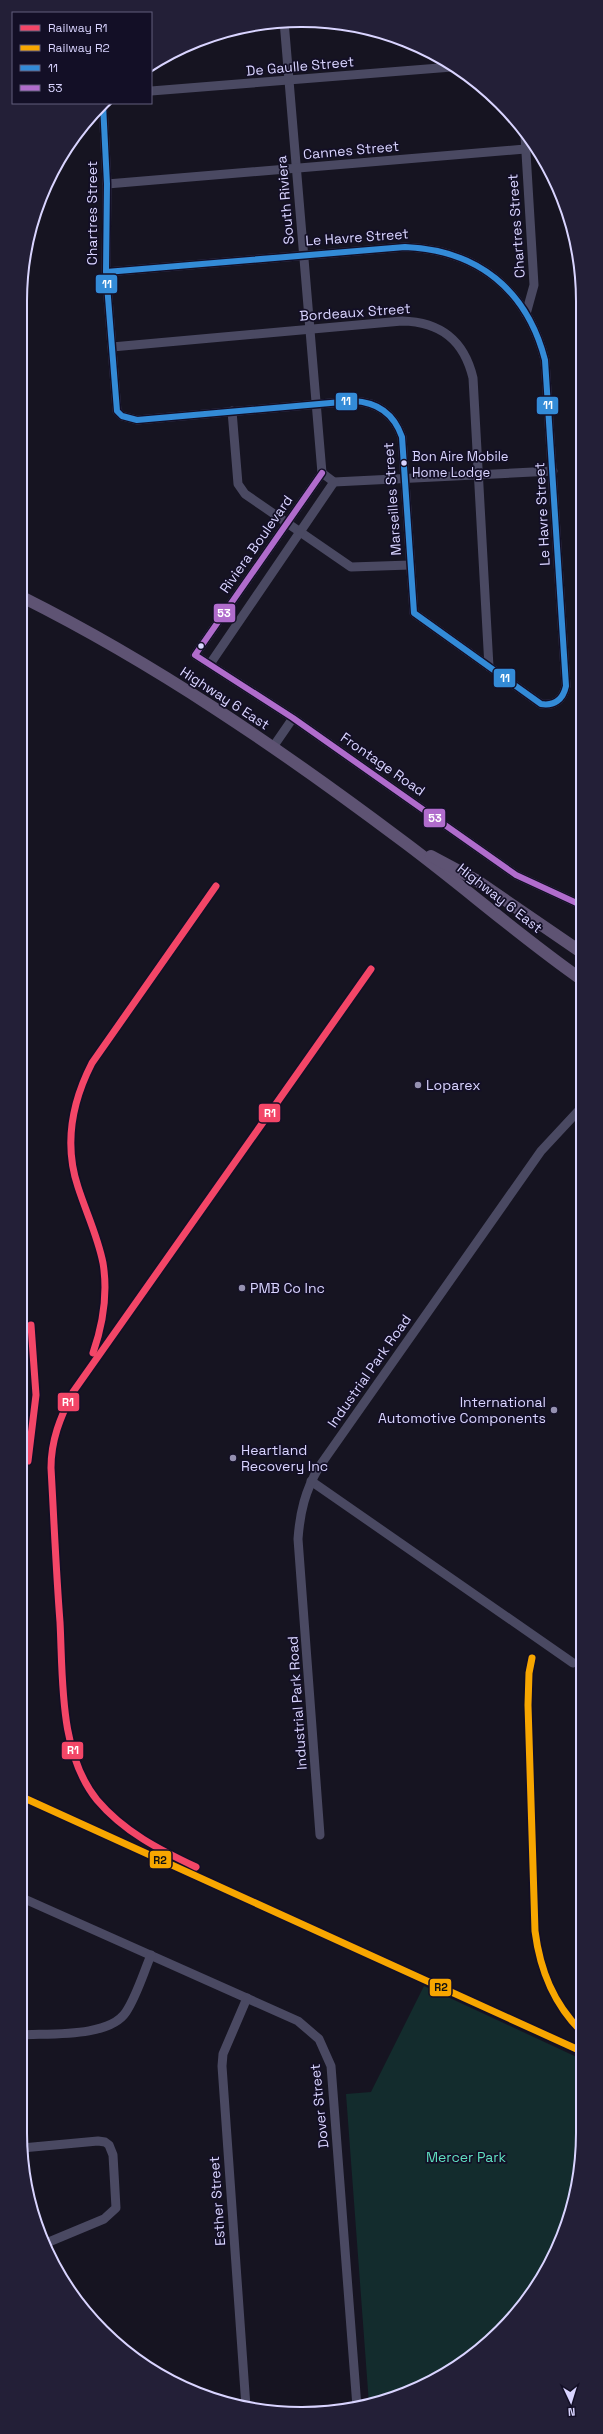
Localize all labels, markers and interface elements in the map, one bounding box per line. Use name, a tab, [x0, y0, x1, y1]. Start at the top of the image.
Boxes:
legend	[12, 12, 152, 104]
text: Railway R1	[48, 20, 108, 36]
text: Railway R2	[48, 40, 110, 56]
street label: De Gaulle Street	[245, 52, 355, 80]
text: 11	[48, 60, 58, 76]
text: 53	[48, 80, 62, 96]
street label: Cannes Street	[302, 137, 400, 163]
street label: South Riviera	[272, 155, 298, 245]
street label: Chartres Street	[83, 161, 101, 265]
street label: Chartres Street	[503, 173, 529, 279]
street label: Le Havre Street	[305, 224, 409, 250]
line badge: 11	[95, 274, 118, 294]
text: 11	[102, 277, 112, 291]
street label: Bordeaux Street	[299, 299, 411, 325]
line badge: 11	[335, 392, 358, 411]
text: 11	[341, 394, 351, 408]
line badge: 11	[536, 396, 559, 415]
text: 11	[543, 398, 553, 412]
street label: Marseilles Street	[379, 442, 405, 556]
place label: Bon Aire Mobile Home Lodge	[412, 448, 509, 481]
marker: Bon Aire Mobile Home Lodge	[399, 458, 409, 468]
street label: Le Havre Street	[530, 462, 554, 566]
street label: Riviera Boulevard	[215, 492, 297, 596]
line badge: 53	[213, 603, 236, 623]
text: 53	[217, 606, 231, 620]
unlabelled marker	[196, 641, 206, 651]
street label: Highway 6 East	[177, 662, 273, 734]
line badge: 11	[493, 668, 516, 688]
text: 11	[500, 671, 510, 685]
street label: Frontage Road	[337, 728, 429, 800]
line badge: 53	[423, 808, 446, 828]
text: 53	[428, 811, 442, 825]
street label: Highway 6 East	[454, 859, 546, 937]
place label: Loparex	[426, 1076, 480, 1094]
marker: Loparex	[413, 1080, 423, 1090]
line badge: R1	[258, 1103, 281, 1123]
text: R1	[264, 1106, 276, 1120]
place label: PMB Co Inc	[250, 1279, 325, 1297]
marker: PMB Co Inc	[237, 1283, 247, 1293]
street label: Industrial Park Road	[323, 1311, 415, 1431]
line badge: R1	[57, 1392, 80, 1412]
place label: International Automotive Components	[378, 1393, 546, 1427]
text: R1	[62, 1395, 74, 1409]
marker: International Automotive Components	[549, 1405, 559, 1415]
place label: Heartland Recovery Inc	[241, 1441, 328, 1475]
marker: Heartland Recovery Inc	[228, 1453, 238, 1463]
street label: Industrial Park Road	[283, 1635, 311, 1771]
line badge: R1	[61, 1741, 84, 1760]
text: R1	[67, 1743, 79, 1757]
line badge: R2	[149, 1850, 172, 1869]
text: R2	[153, 1853, 167, 1867]
line badge: R2	[429, 1978, 452, 1997]
text: R2	[434, 1980, 448, 1994]
street label: Dover Street	[306, 2063, 332, 2149]
park label: Mercer Park	[426, 2148, 507, 2166]
street label: Esther Street	[205, 2155, 229, 2247]
north arrow	[551, 2382, 591, 2422]
text: N	[568, 2405, 576, 2419]

